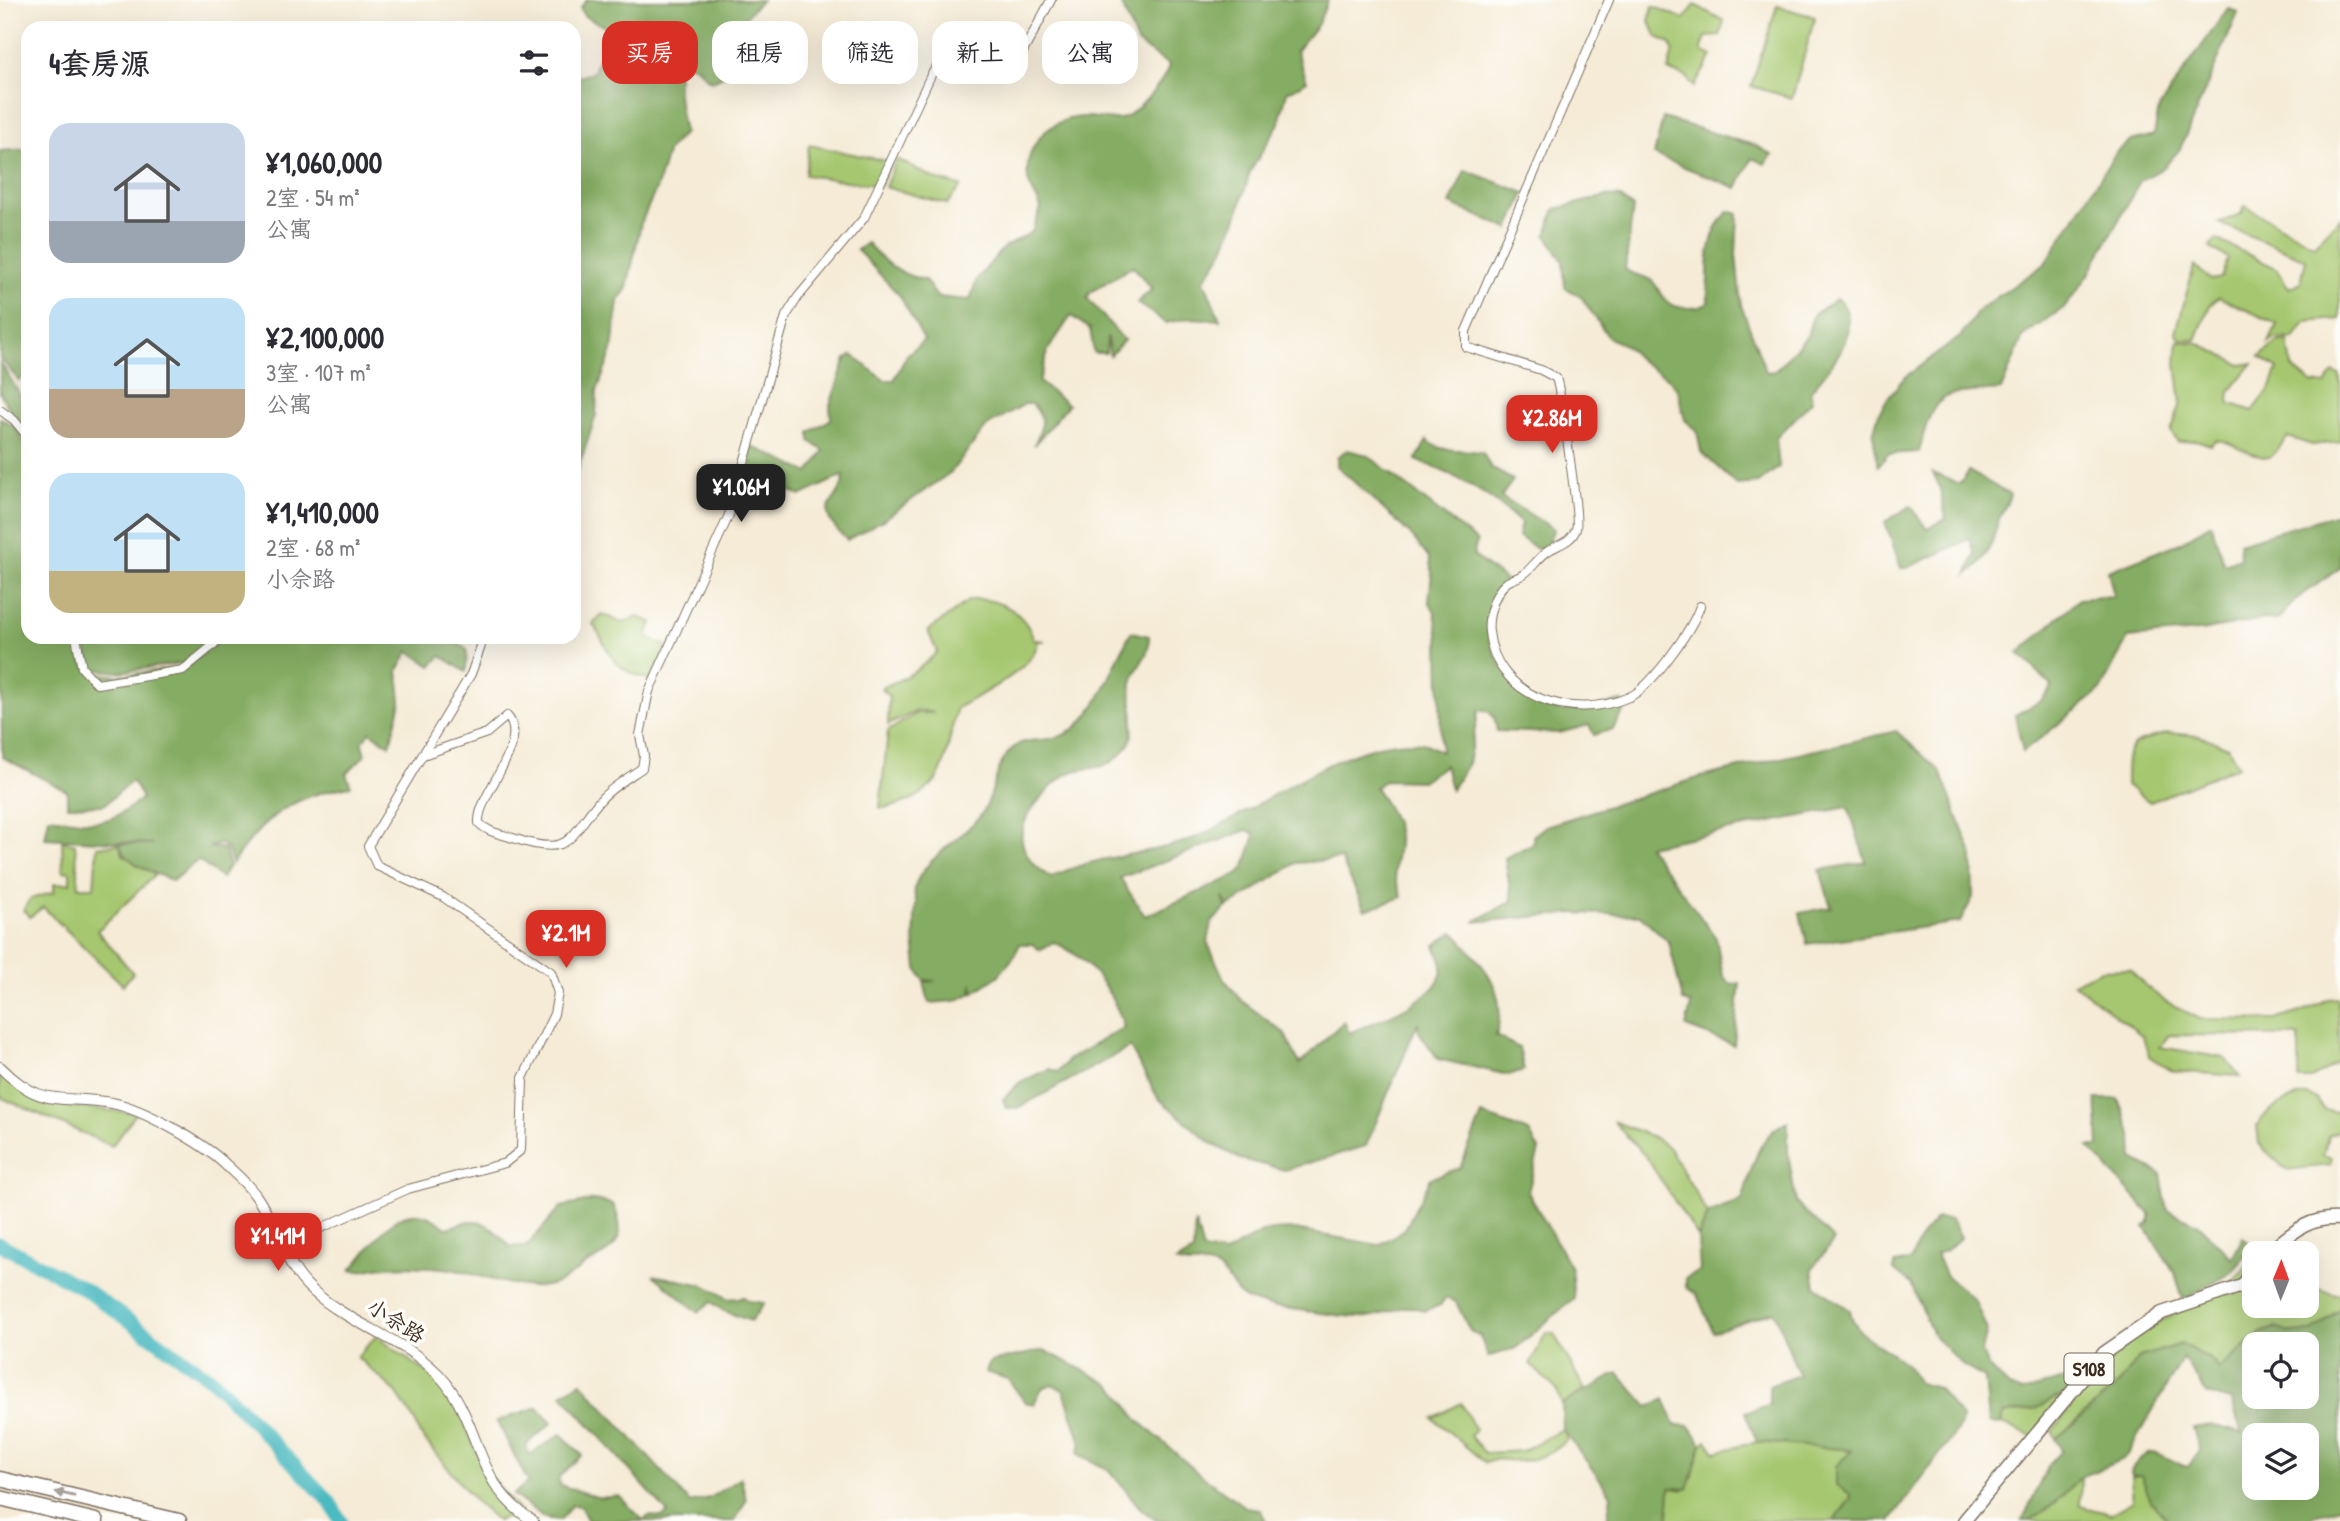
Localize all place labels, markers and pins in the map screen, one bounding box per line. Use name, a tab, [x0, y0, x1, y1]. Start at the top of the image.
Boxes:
pin: ¥2.86M	[1495, 396, 1609, 455]
pin: ¥1.06M	[684, 464, 798, 524]
pin: ¥2.1M	[517, 911, 615, 970]
pin: ¥1.41M	[221, 1214, 335, 1273]

